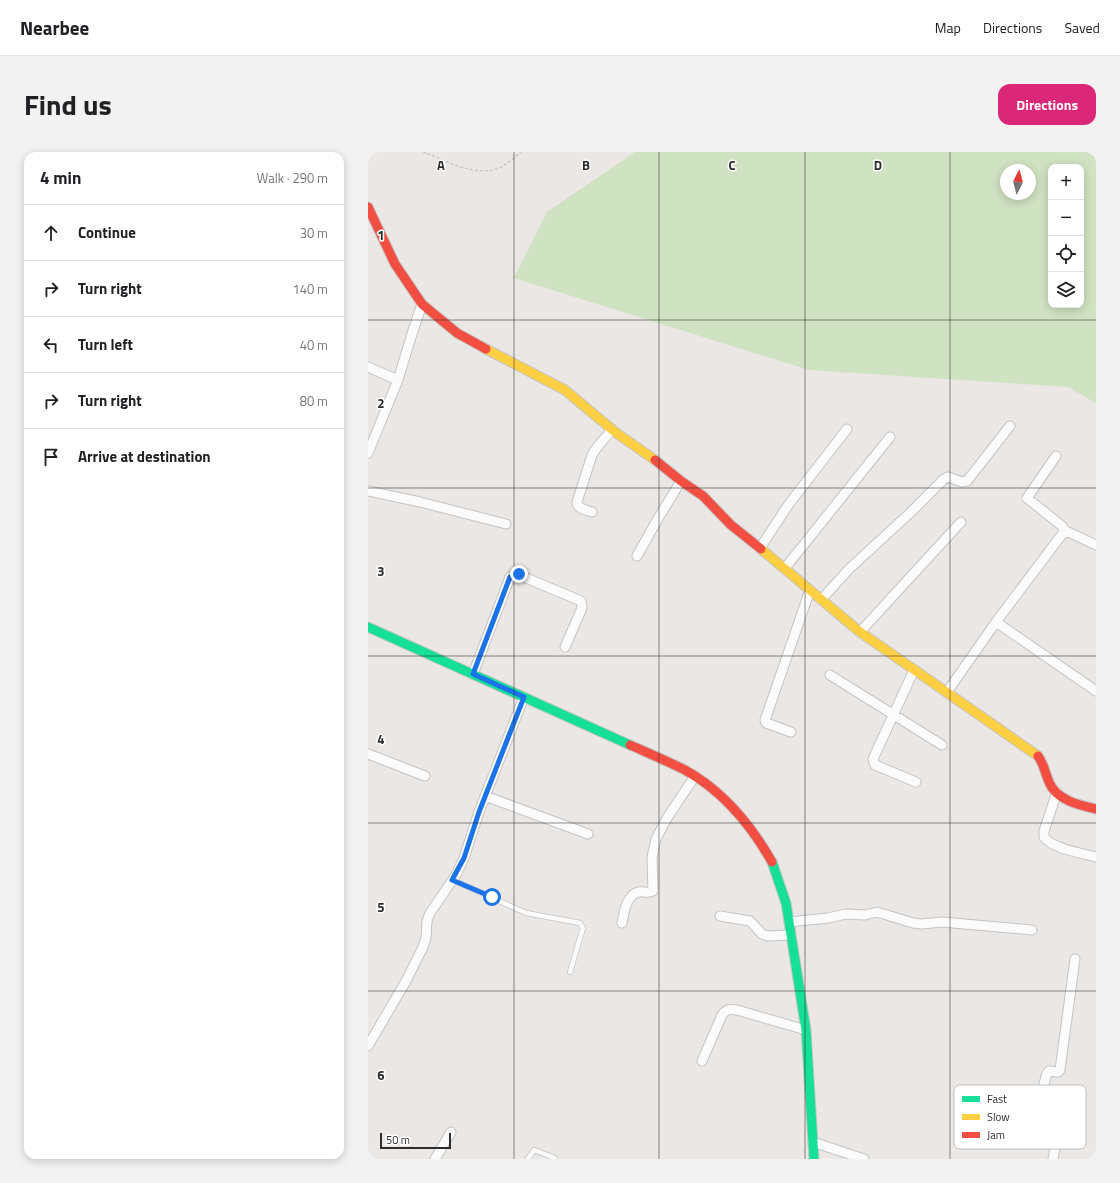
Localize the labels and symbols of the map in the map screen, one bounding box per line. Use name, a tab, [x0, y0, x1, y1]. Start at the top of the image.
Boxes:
text: A	[437, 155, 445, 175]
text: B	[582, 155, 590, 175]
text: C	[728, 155, 736, 175]
text: D	[874, 155, 882, 175]
north arrow	[1000, 164, 1036, 200]
text: 1	[377, 225, 385, 245]
text: 2	[377, 393, 385, 413]
text: 3	[377, 561, 385, 581]
route end	[510, 565, 528, 583]
text: 4	[377, 729, 385, 749]
route start	[483, 888, 501, 906]
text: 5	[377, 897, 385, 917]
text: 6	[377, 1065, 385, 1085]
legend	[954, 1085, 1086, 1149]
text: Fast	[987, 1091, 1007, 1107]
text: Slow	[987, 1109, 1010, 1125]
text: Jam	[987, 1127, 1005, 1143]
scale bar	[380, 1131, 451, 1150]

